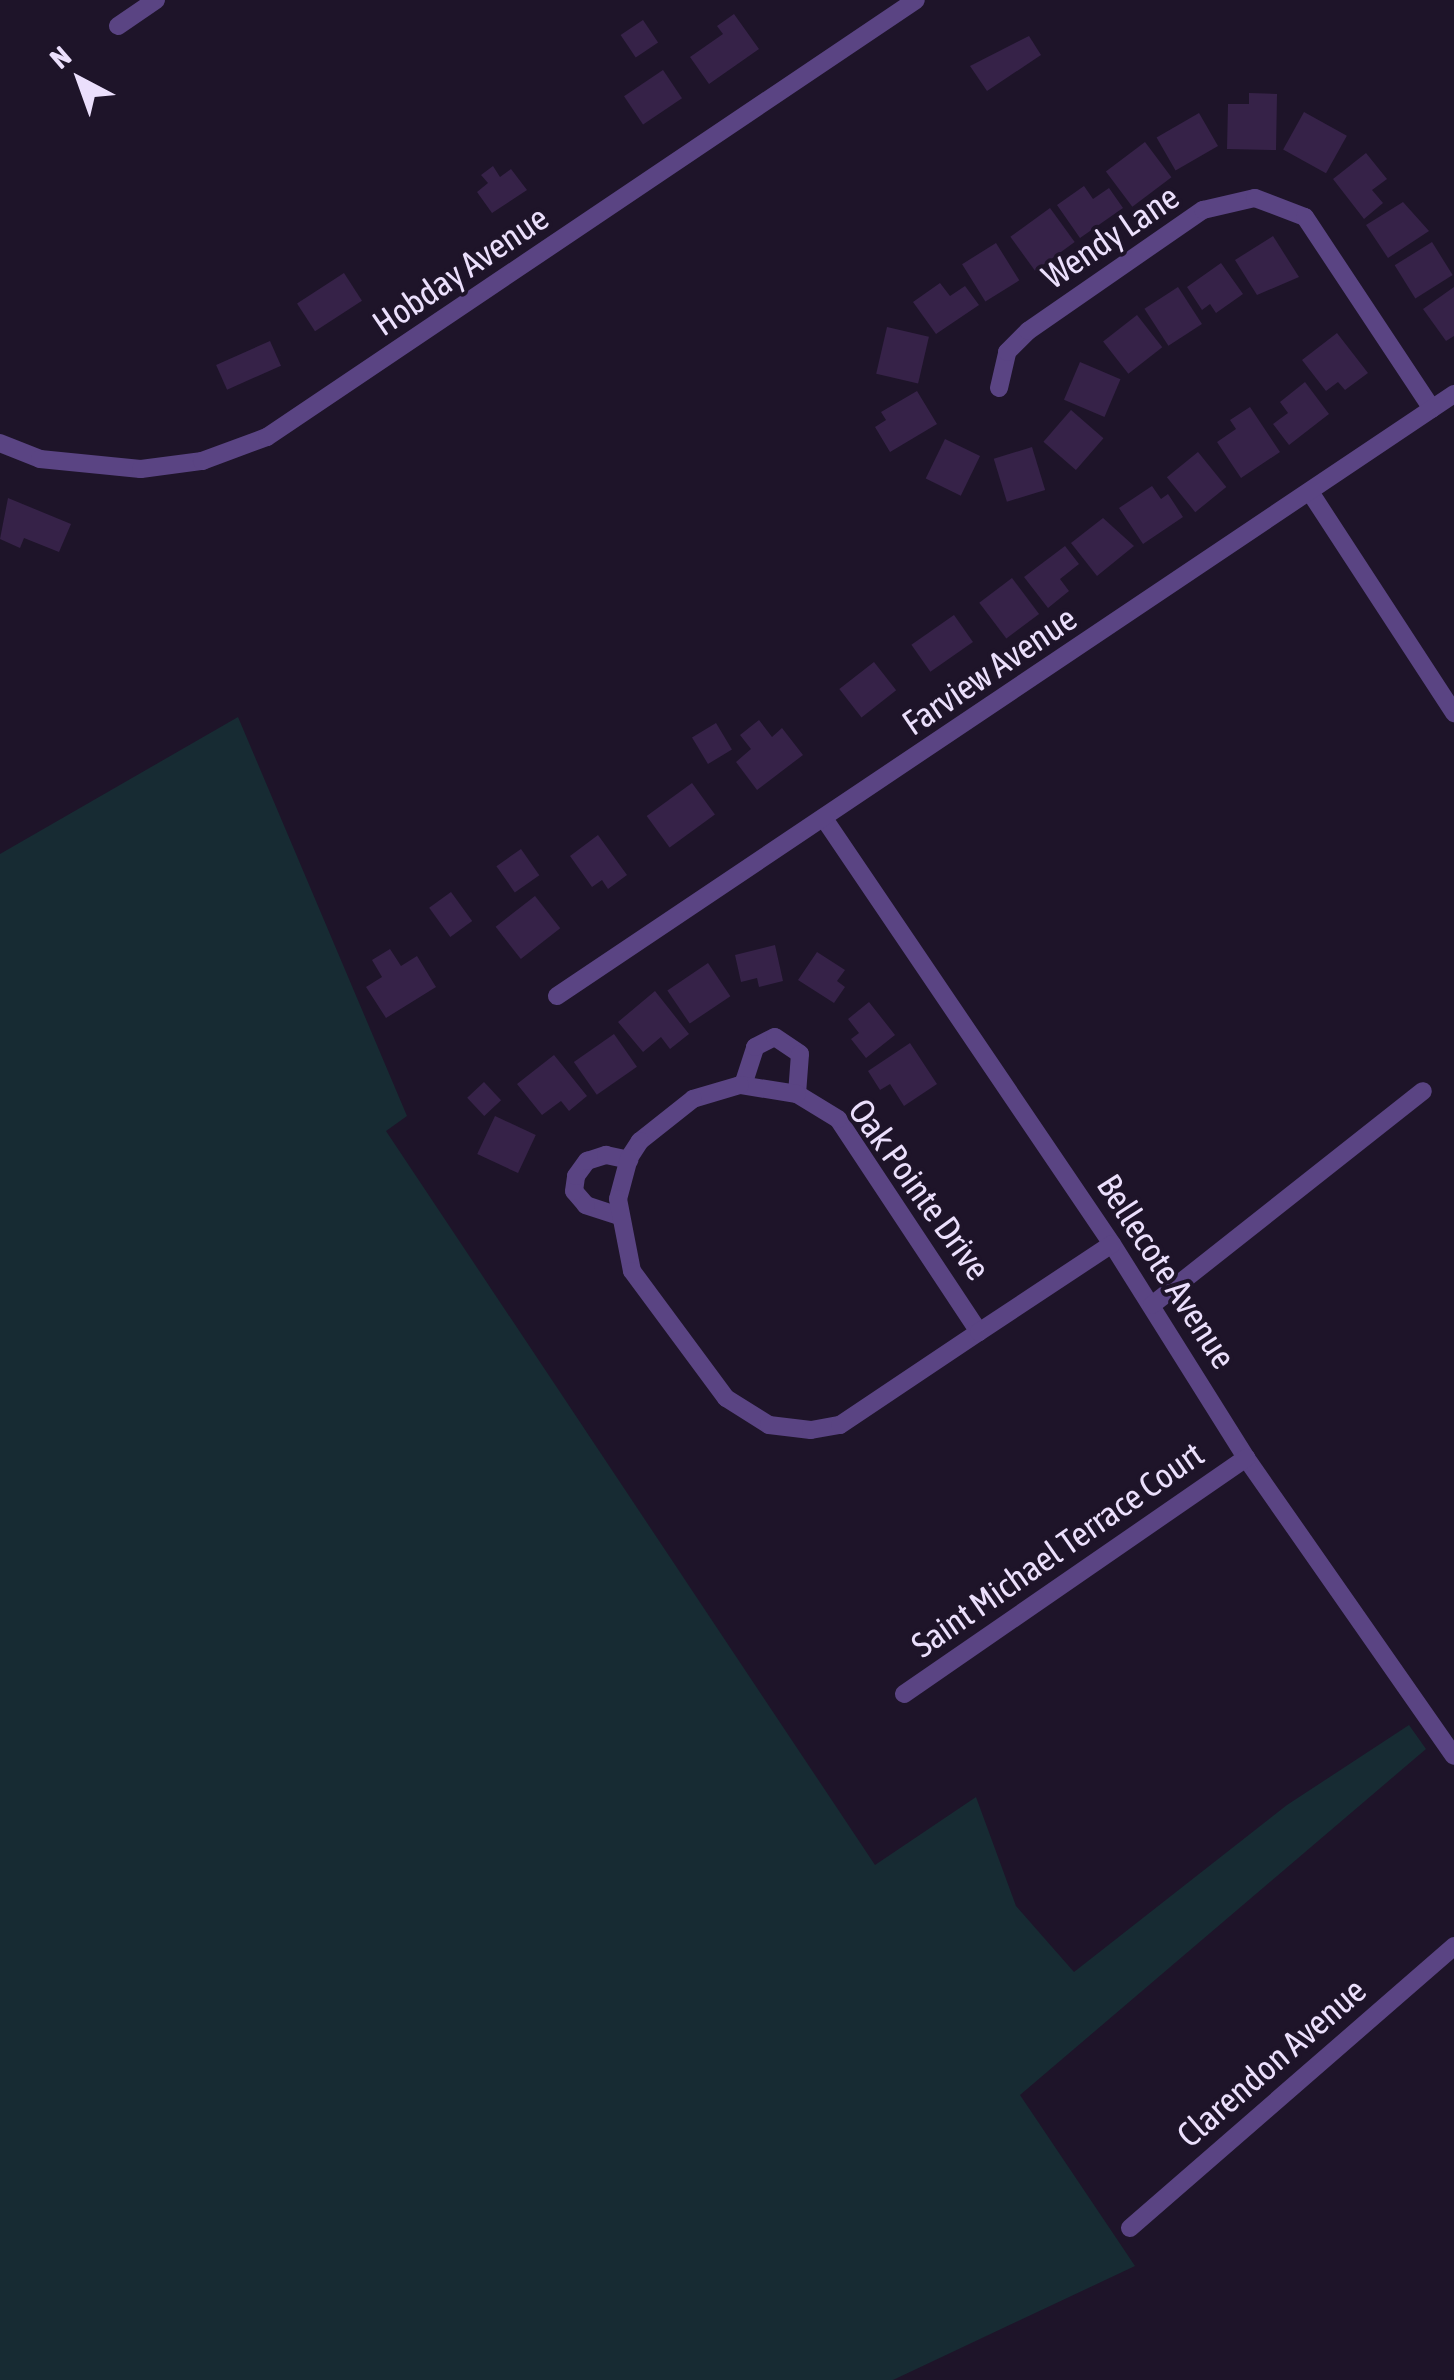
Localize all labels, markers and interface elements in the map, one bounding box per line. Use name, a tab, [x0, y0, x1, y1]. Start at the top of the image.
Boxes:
north arrow	[30, 30, 130, 130]
text: N	[44, 40, 77, 75]
street label: Wendy Lane	[1034, 175, 1186, 297]
street label: Hobday Avenue	[364, 196, 556, 344]
street label: Farview Avenue	[894, 597, 1084, 743]
street label: Oak Pointe Drive	[840, 1090, 1000, 1288]
street label: Bellecote Avenue	[1089, 1166, 1245, 1376]
street label: Saint Michael Terrace Court	[903, 1432, 1211, 1666]
street label: Clarendon Avenue	[1168, 1969, 1374, 2155]

